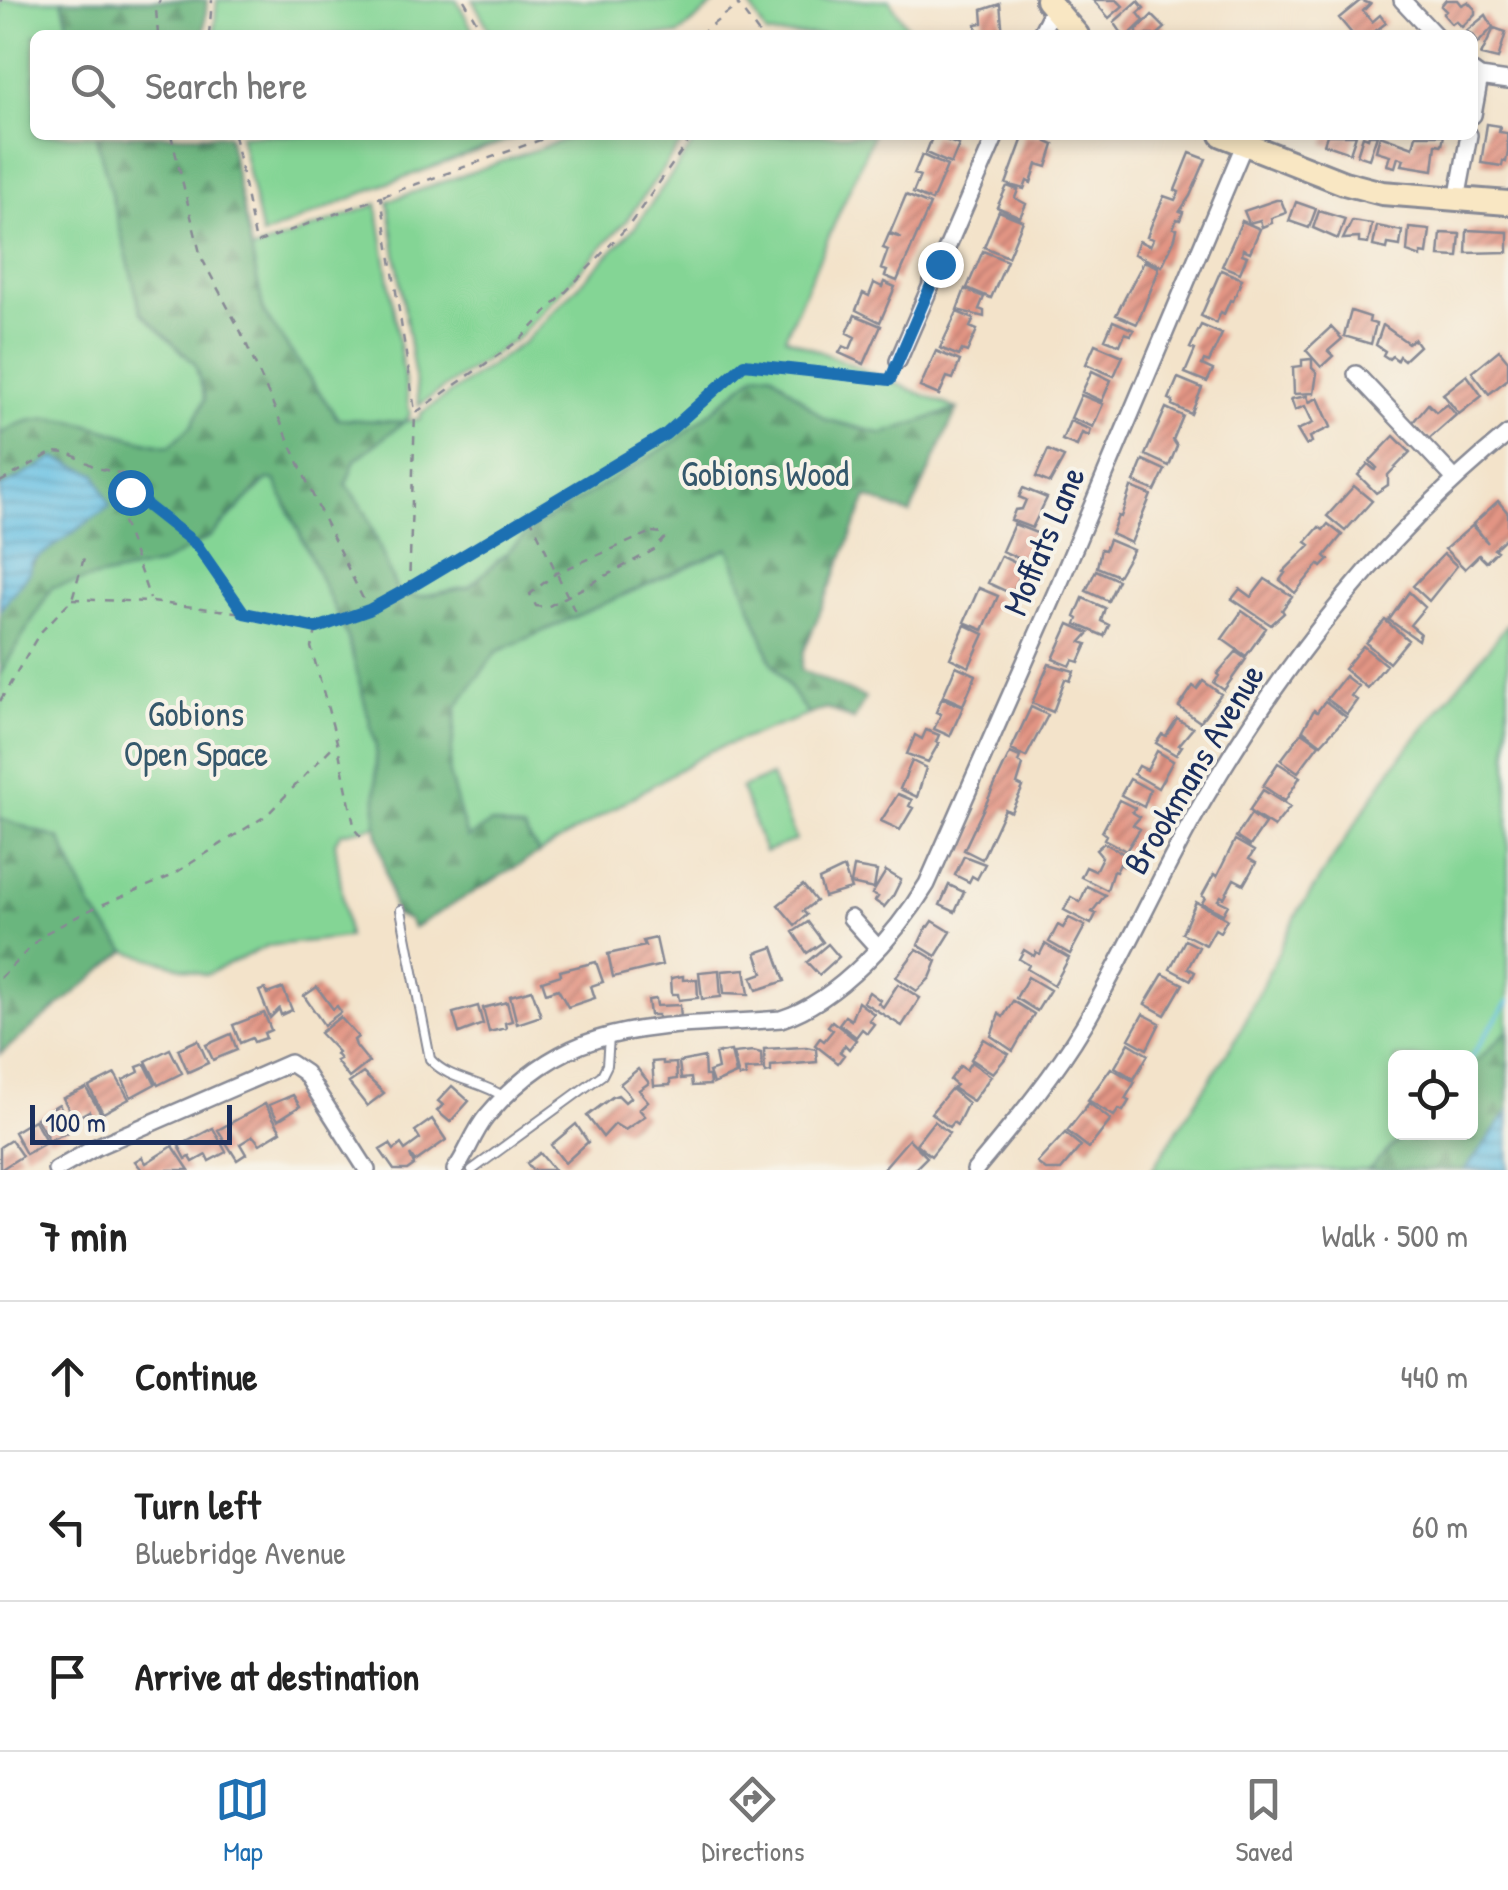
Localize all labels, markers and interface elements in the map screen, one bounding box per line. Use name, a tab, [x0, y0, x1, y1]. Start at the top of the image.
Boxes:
search box	[30, 30, 1478, 140]
icon: search	[65, 58, 120, 113]
text: Search here	[145, 59, 307, 111]
route end	[918, 242, 964, 288]
park label: Gobions Wood	[681, 450, 849, 497]
street label: Moffats Lane	[991, 459, 1096, 622]
route start	[108, 470, 154, 516]
street label: Brookmans Avenue	[1112, 655, 1275, 883]
park label: Gobions Open Space	[124, 690, 268, 777]
map controls	[1388, 1050, 1478, 1140]
button: locate	[1388, 1050, 1478, 1140]
scale bar	[30, 1100, 232, 1144]
text: 100 m	[45, 1103, 106, 1141]
text: 7 min	[40, 1207, 127, 1264]
text: Walk · 500 m	[1322, 1214, 1468, 1257]
icon: ahead	[40, 1349, 95, 1404]
text: Continue	[135, 1350, 257, 1402]
text: 440 m	[1401, 1355, 1468, 1398]
text: Turn left	[135, 1479, 260, 1531]
icon: left	[40, 1499, 95, 1554]
text: 60 m	[1412, 1505, 1468, 1548]
text: Bluebridge Avenue	[135, 1531, 346, 1574]
icon: arrive	[40, 1649, 95, 1704]
text: Arrive at destination	[135, 1650, 419, 1702]
tab: Map	[215, 1772, 270, 1870]
tab: Directions	[701, 1772, 804, 1870]
tab: Saved	[1235, 1772, 1293, 1870]

